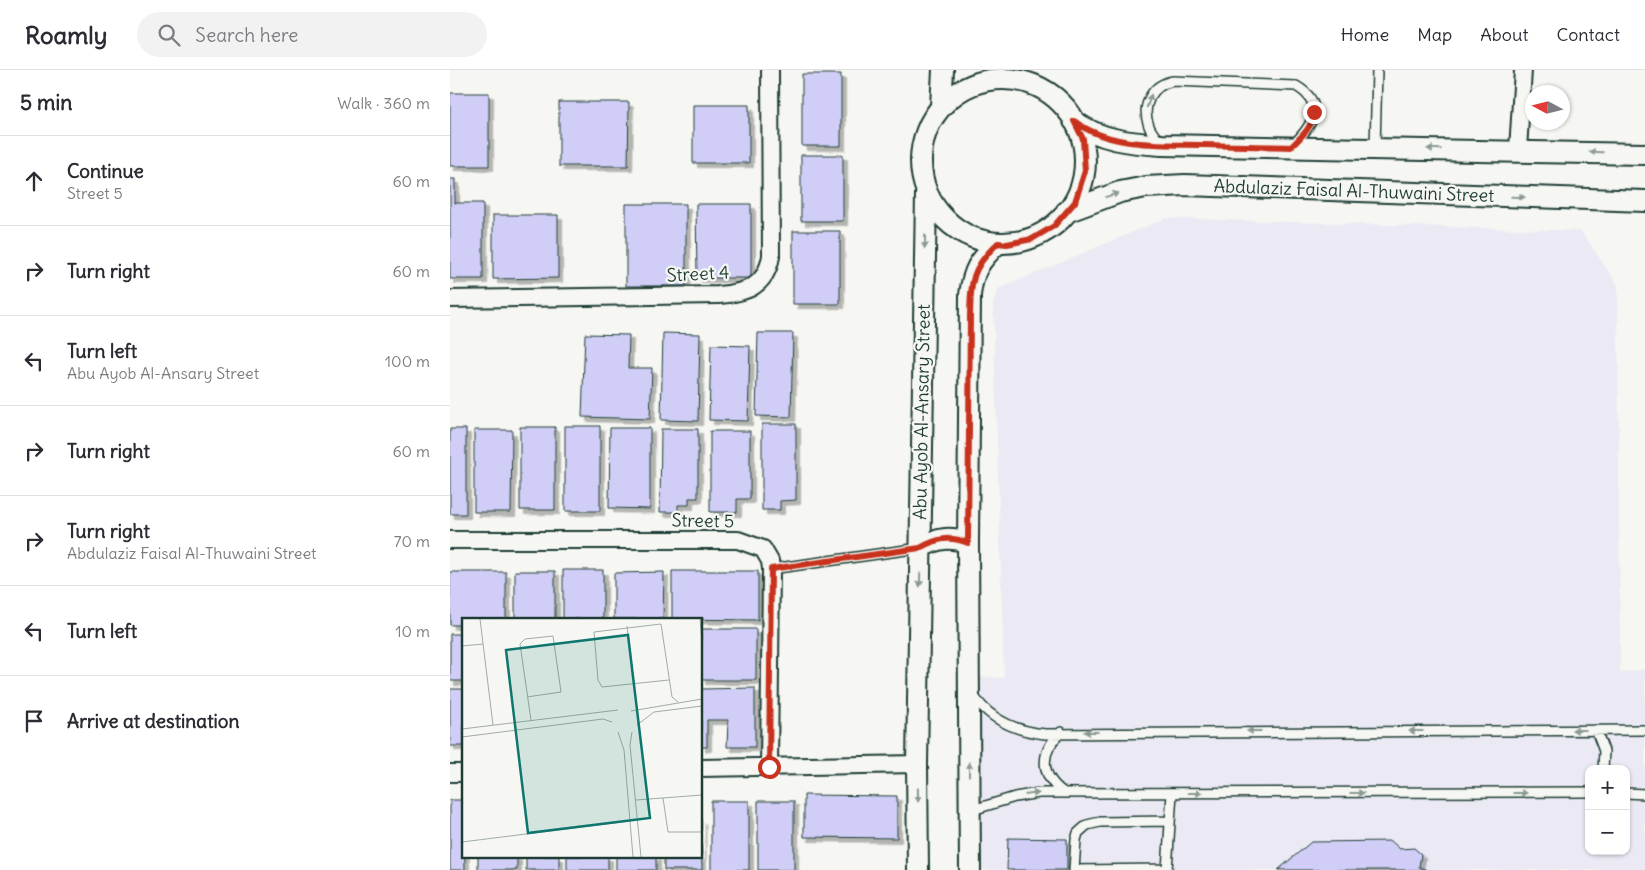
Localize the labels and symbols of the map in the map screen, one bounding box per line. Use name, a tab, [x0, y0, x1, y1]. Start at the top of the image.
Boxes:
north arrow	[1525, 85, 1570, 130]
one-way arrow	[1145, 93, 1153, 108]
route end	[1303, 101, 1326, 124]
one-way arrow	[1426, 145, 1442, 153]
one-way arrow	[1588, 148, 1604, 156]
street label: Abdulaziz Faisal Al-Thuwaini Street	[1213, 174, 1495, 207]
one-way arrow	[1105, 190, 1120, 198]
one-way arrow	[1511, 193, 1527, 201]
one-way arrow	[921, 235, 929, 251]
street label: Street 4	[666, 260, 730, 287]
street label: Abu Ayob Al-Ansary Street	[908, 304, 935, 520]
street label: Street 5	[671, 508, 735, 533]
one-way arrow	[916, 572, 924, 588]
inset map	[462, 618, 702, 858]
one-way arrow	[1571, 726, 1587, 734]
one-way arrow	[1246, 727, 1262, 735]
one-way arrow	[1408, 727, 1424, 735]
one-way arrow	[1083, 728, 1099, 736]
route start	[758, 756, 781, 779]
one-way arrow	[965, 761, 973, 777]
one-way arrow	[914, 787, 922, 803]
one-way arrow	[1187, 789, 1203, 797]
one-way arrow	[1350, 789, 1366, 797]
one-way arrow	[1512, 789, 1528, 797]
one-way arrow	[1025, 790, 1041, 798]

